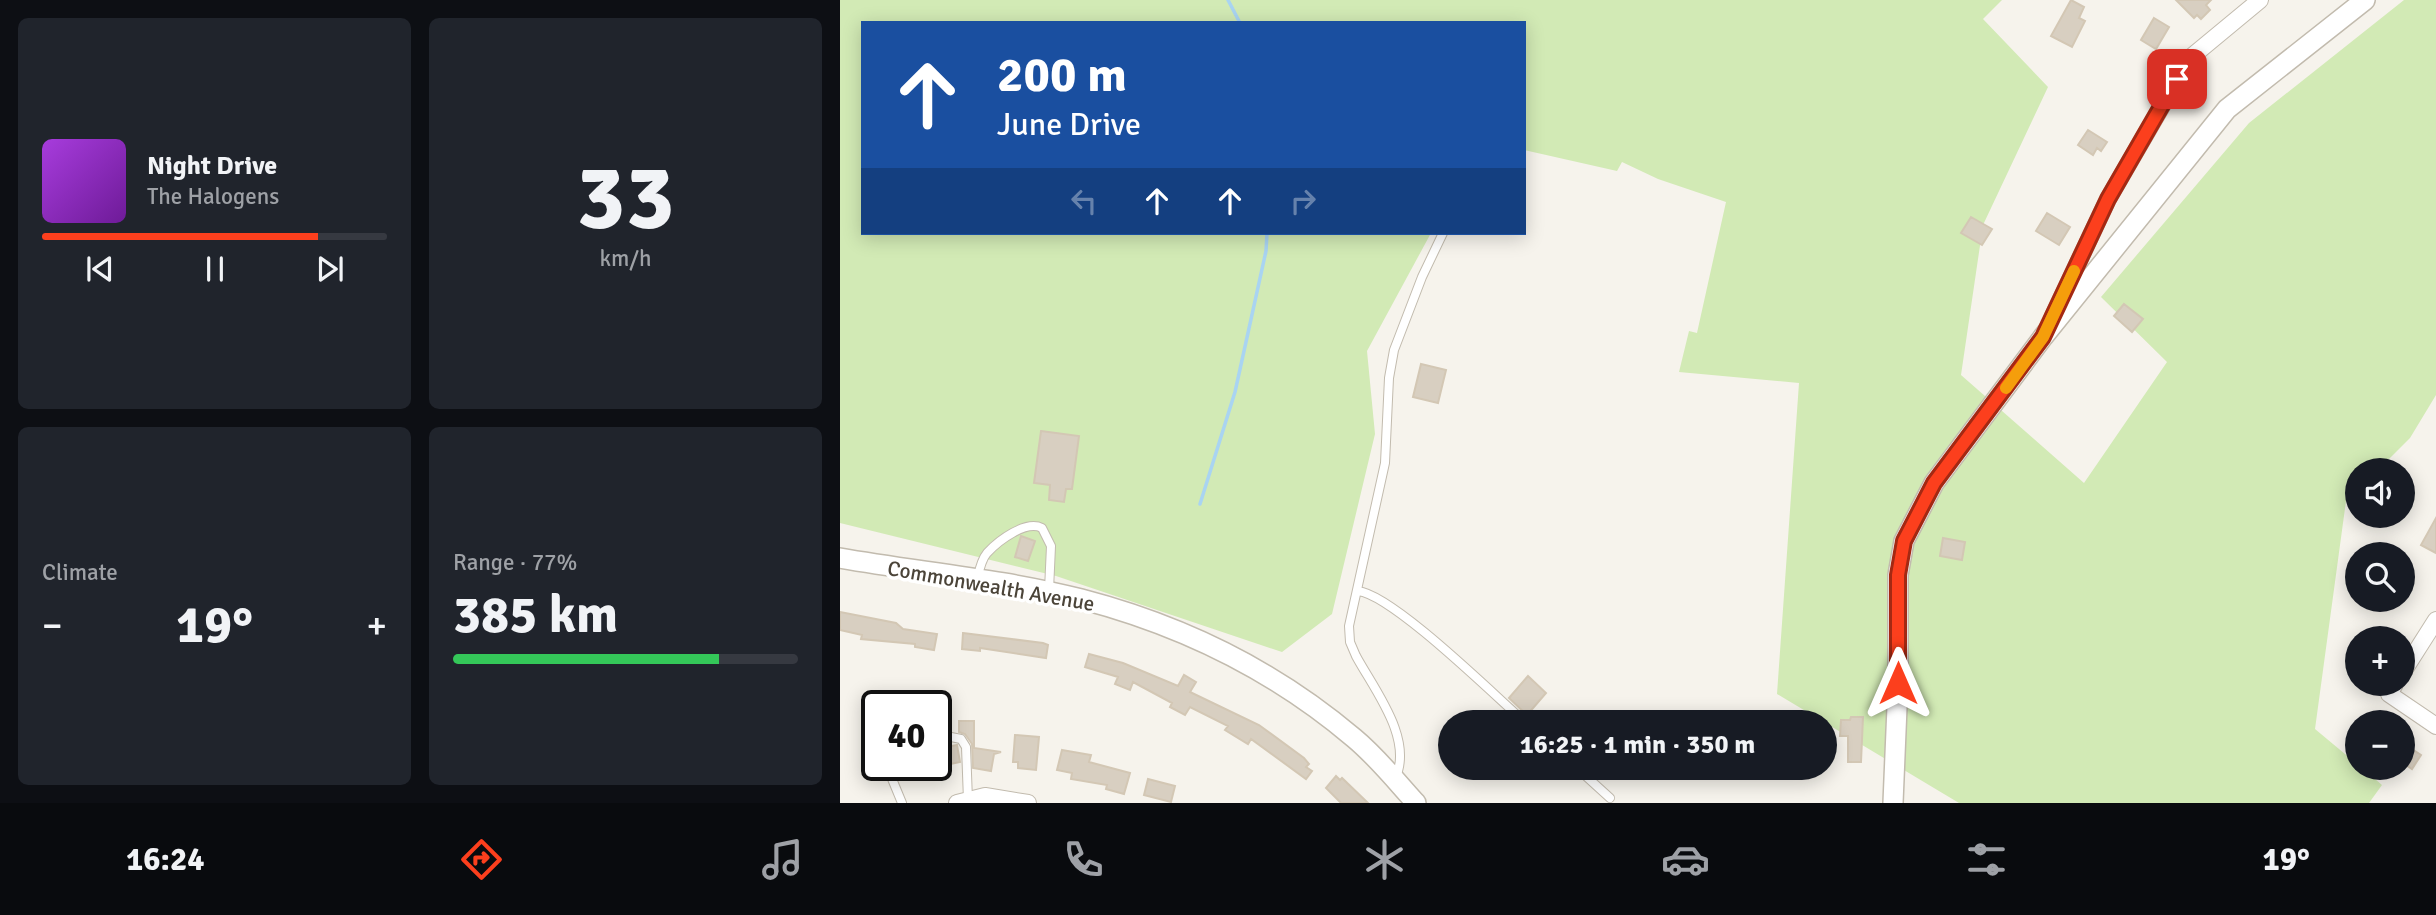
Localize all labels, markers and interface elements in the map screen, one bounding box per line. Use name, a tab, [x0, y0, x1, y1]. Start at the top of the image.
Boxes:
text: 200 m	[997, 45, 1127, 105]
icon: ahead	[882, 49, 973, 140]
pin	[2147, 49, 2207, 109]
icon: arrive	[2158, 60, 2196, 98]
text: June Drive	[997, 105, 1141, 144]
text: 33	[576, 142, 675, 255]
text: Night Drive	[147, 150, 277, 182]
text: The Halogens	[147, 182, 279, 211]
icon: left	[1065, 182, 1103, 220]
icon: ahead	[1138, 182, 1176, 220]
icon: ahead	[1211, 182, 1249, 220]
icon: right	[1284, 182, 1322, 220]
text: km/h	[599, 244, 652, 273]
icon: previous	[81, 250, 119, 288]
icon: pause	[196, 250, 234, 288]
icon: next	[311, 250, 349, 288]
map controls	[2345, 458, 2415, 780]
button: sound	[2345, 458, 2415, 528]
button: search	[2345, 542, 2415, 612]
text: Range · 77%	[453, 548, 577, 577]
street label: Commonwealth Avenue	[885, 555, 1097, 617]
text: Climate	[42, 558, 118, 587]
text: 385 km	[453, 583, 618, 647]
text: 19°	[176, 593, 253, 657]
text: −	[42, 602, 63, 649]
text: +	[366, 602, 387, 649]
button: +	[2345, 626, 2415, 696]
position arrow	[1861, 646, 1935, 720]
speed limit sign: 40	[861, 690, 952, 781]
button: −	[2345, 710, 2415, 780]
text: 16:25 · 1 min · 350 m	[1520, 729, 1755, 761]
icon: directions	[457, 835, 506, 884]
icon: music	[758, 835, 807, 884]
icon: phone	[1059, 835, 1108, 884]
icon: climate	[1360, 835, 1409, 884]
icon: car	[1661, 835, 1710, 884]
icon: filters	[1962, 835, 2011, 884]
text: 16:24	[126, 840, 205, 879]
text: 19°	[2263, 840, 2310, 879]

